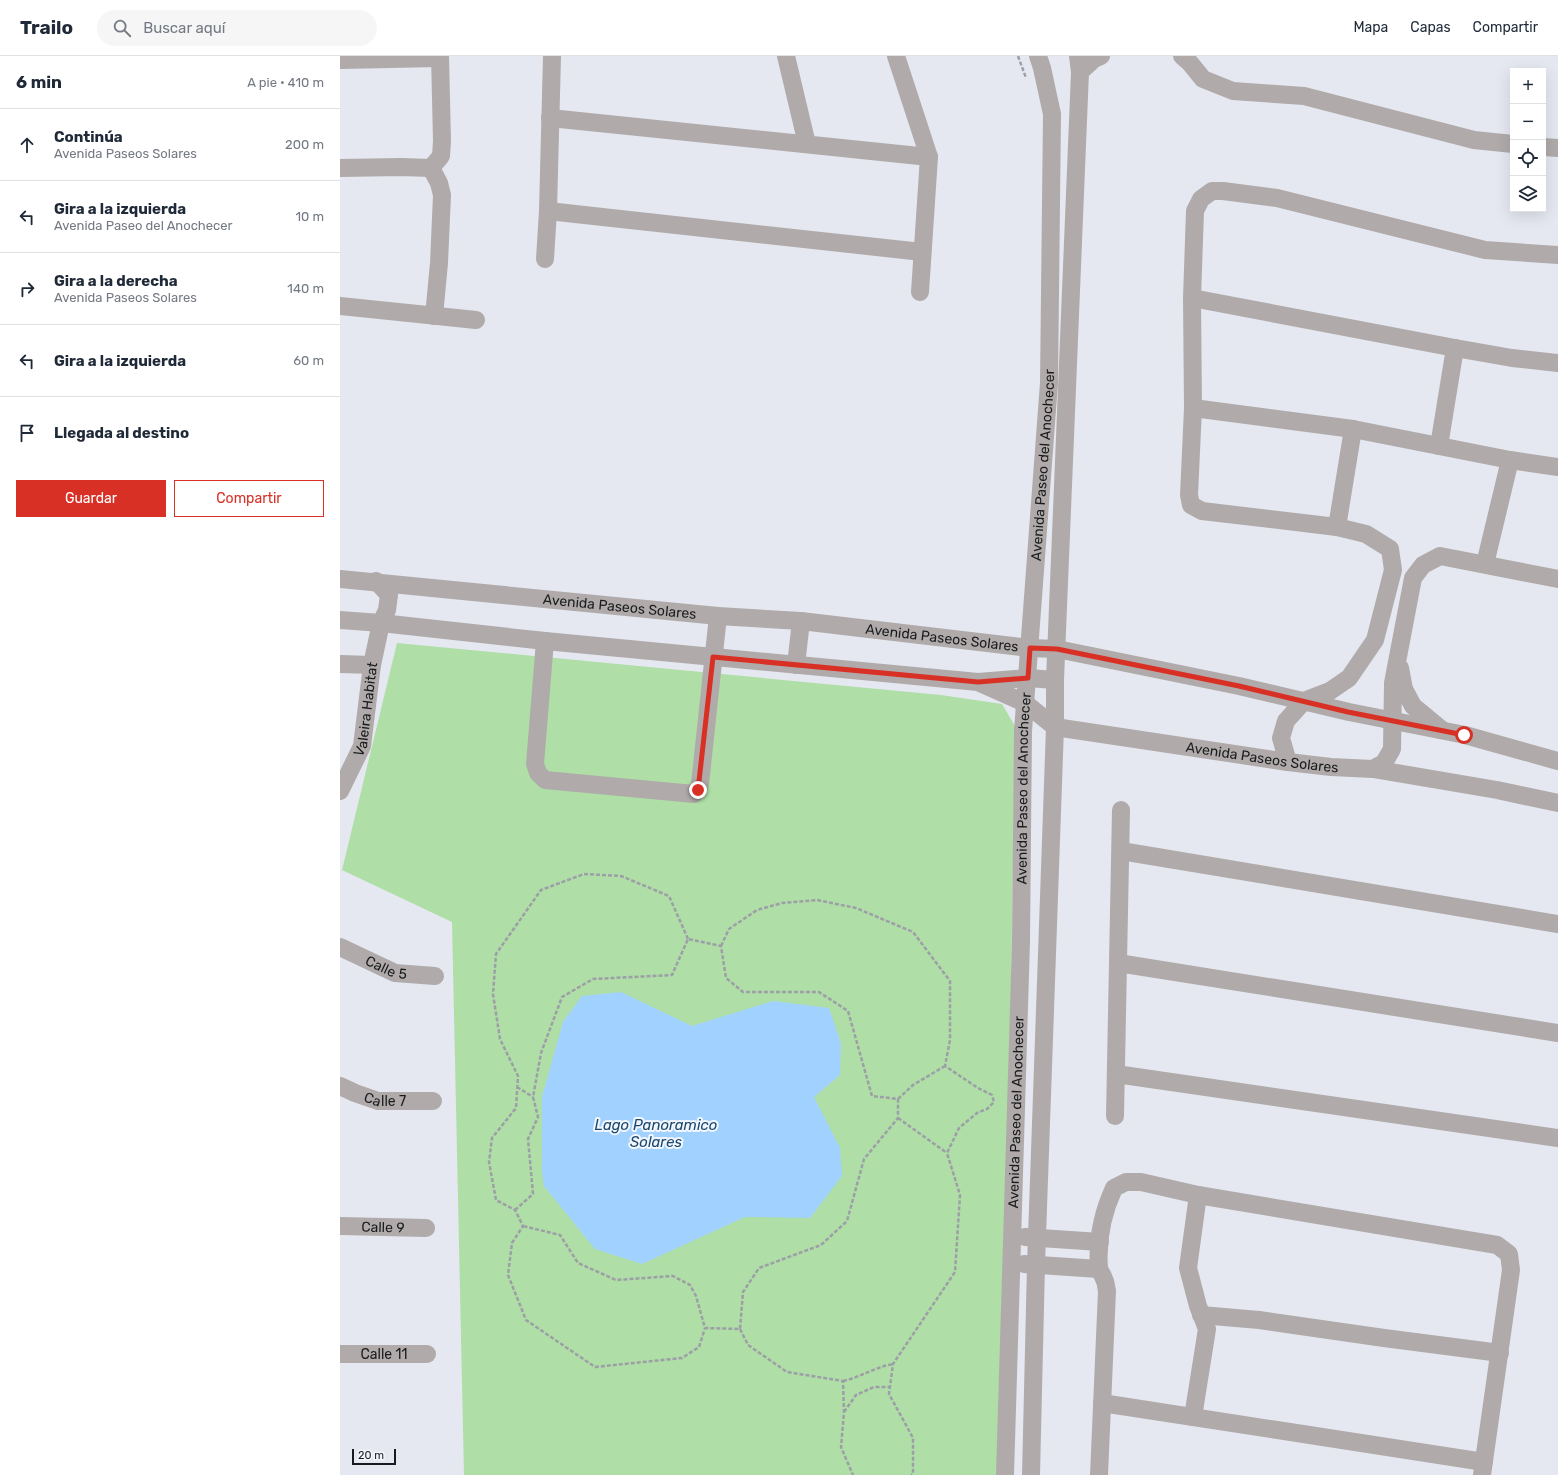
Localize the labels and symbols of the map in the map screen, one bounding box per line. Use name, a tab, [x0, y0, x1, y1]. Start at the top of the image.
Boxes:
street label: Avenida Paseo del Anochecer	[1027, 368, 1058, 562]
street label: Avenida Paseos Solares	[542, 590, 697, 622]
street label: Avenida Paseos Solares	[865, 620, 1020, 655]
street label: Valeira Habitat	[350, 660, 381, 759]
street label: Avenida Paseo del Anochecer	[1013, 691, 1034, 884]
route start	[1455, 726, 1473, 744]
street label: Avenida Paseos Solares	[1185, 738, 1339, 776]
route end	[689, 781, 707, 799]
street label: Calle 5	[363, 952, 408, 982]
street label: Avenida Paseo del Anochecer	[1004, 1015, 1027, 1209]
street label: Calle 7	[362, 1088, 406, 1110]
water label: Lago Panoramico Solares	[595, 1116, 718, 1151]
street label: Calle 9	[361, 1218, 405, 1236]
street label: Calle 11	[360, 1346, 408, 1363]
scale bar	[352, 1447, 396, 1466]

